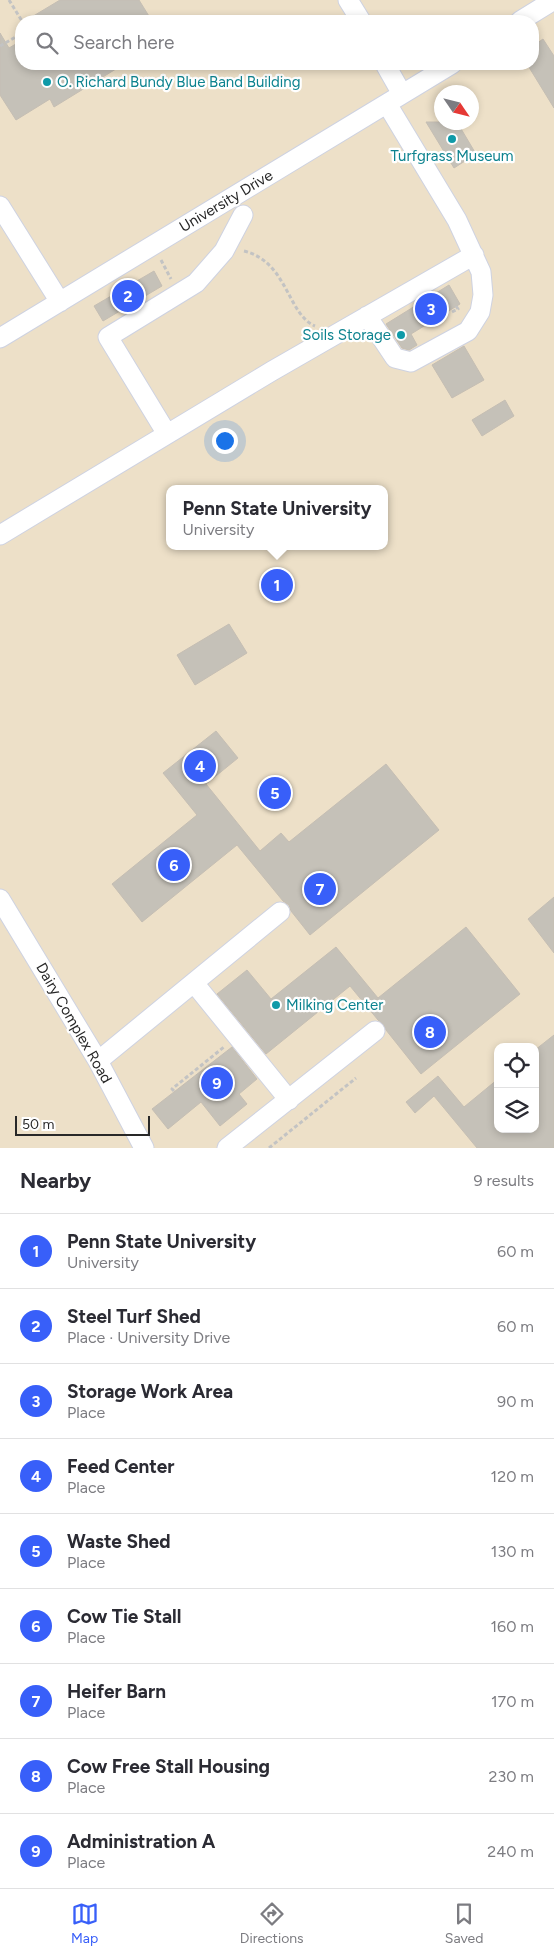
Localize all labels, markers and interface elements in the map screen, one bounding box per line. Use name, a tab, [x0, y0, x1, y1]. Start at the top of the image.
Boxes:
search box	[15, 15, 539, 70]
icon: search	[33, 29, 61, 57]
text: Search here	[73, 31, 175, 54]
place label: O. Richard Bundy Blue Band Building	[57, 73, 301, 91]
marker: O. Richard Bundy Blue Band Building	[41, 76, 53, 88]
north arrow	[434, 85, 479, 130]
marker: Turfgrass Museum	[446, 133, 458, 145]
place label: Turfgrass Museum	[390, 147, 514, 165]
street label: University Drive	[176, 166, 276, 236]
pin: 2	[112, 277, 144, 315]
pin: 3	[415, 290, 447, 328]
place label: Soils Storage	[302, 326, 391, 344]
marker: Soils Storage	[395, 329, 407, 341]
your location	[212, 428, 238, 454]
popup	[166, 485, 388, 550]
text: Penn State University	[182, 497, 372, 520]
text: University	[182, 520, 254, 539]
pin: 1	[261, 566, 293, 604]
pin: 4	[184, 747, 216, 785]
pin: 5	[259, 774, 291, 812]
pin: 6	[158, 846, 190, 884]
pin: 7	[304, 870, 336, 908]
street label: Dairy Complex Road	[32, 960, 116, 1086]
place label: Milking Center	[286, 996, 383, 1014]
marker: Milking Center	[270, 999, 282, 1011]
pin: 8	[414, 1013, 446, 1051]
map controls	[494, 1043, 539, 1133]
button: locate	[494, 1043, 539, 1088]
pin: 9	[201, 1064, 233, 1102]
button: layers	[494, 1088, 539, 1133]
scale bar	[15, 1113, 150, 1136]
text: 50 m	[22, 1116, 54, 1133]
text: Nearby	[20, 1168, 91, 1193]
text: 9 results	[473, 1171, 534, 1190]
text: Penn State University	[67, 1230, 256, 1253]
text: 1	[33, 1242, 39, 1261]
text: 60 m	[497, 1242, 534, 1261]
text: University	[67, 1253, 139, 1272]
text: Steel Turf Shed	[67, 1305, 201, 1328]
text: 2	[31, 1317, 41, 1336]
text: 60 m	[497, 1317, 534, 1336]
text: Place · University Drive	[67, 1328, 230, 1347]
text: Storage Work Area	[67, 1380, 233, 1403]
text: 3	[32, 1392, 40, 1411]
text: 90 m	[497, 1392, 534, 1411]
text: Place	[67, 1403, 105, 1422]
text: Feed Center	[67, 1455, 175, 1478]
text: 4	[31, 1467, 41, 1486]
text: 120 m	[491, 1467, 534, 1486]
text: Place	[67, 1478, 105, 1497]
text: Waste Shed	[67, 1530, 171, 1553]
text: 5	[31, 1542, 41, 1561]
text: 130 m	[491, 1542, 534, 1561]
text: Place	[67, 1553, 105, 1572]
text: Cow Tie Stall	[67, 1605, 181, 1628]
text: 6	[31, 1617, 41, 1636]
text: 160 m	[491, 1617, 534, 1636]
text: Place	[67, 1628, 105, 1647]
text: Heifer Barn	[67, 1680, 166, 1703]
text: 7	[32, 1692, 40, 1711]
text: 170 m	[491, 1692, 534, 1711]
text: Place	[67, 1703, 105, 1722]
text: Cow Free Stall Housing	[67, 1755, 270, 1778]
text: 8	[31, 1767, 41, 1786]
text: 230 m	[489, 1767, 534, 1786]
text: Place	[67, 1778, 105, 1797]
text: Administration A	[67, 1830, 215, 1853]
text: 9	[31, 1842, 41, 1861]
text: 240 m	[487, 1842, 534, 1861]
text: Place	[67, 1853, 105, 1872]
tab: Map	[71, 1900, 99, 1947]
tab: Directions	[240, 1900, 304, 1947]
tab: Saved	[445, 1900, 483, 1947]

